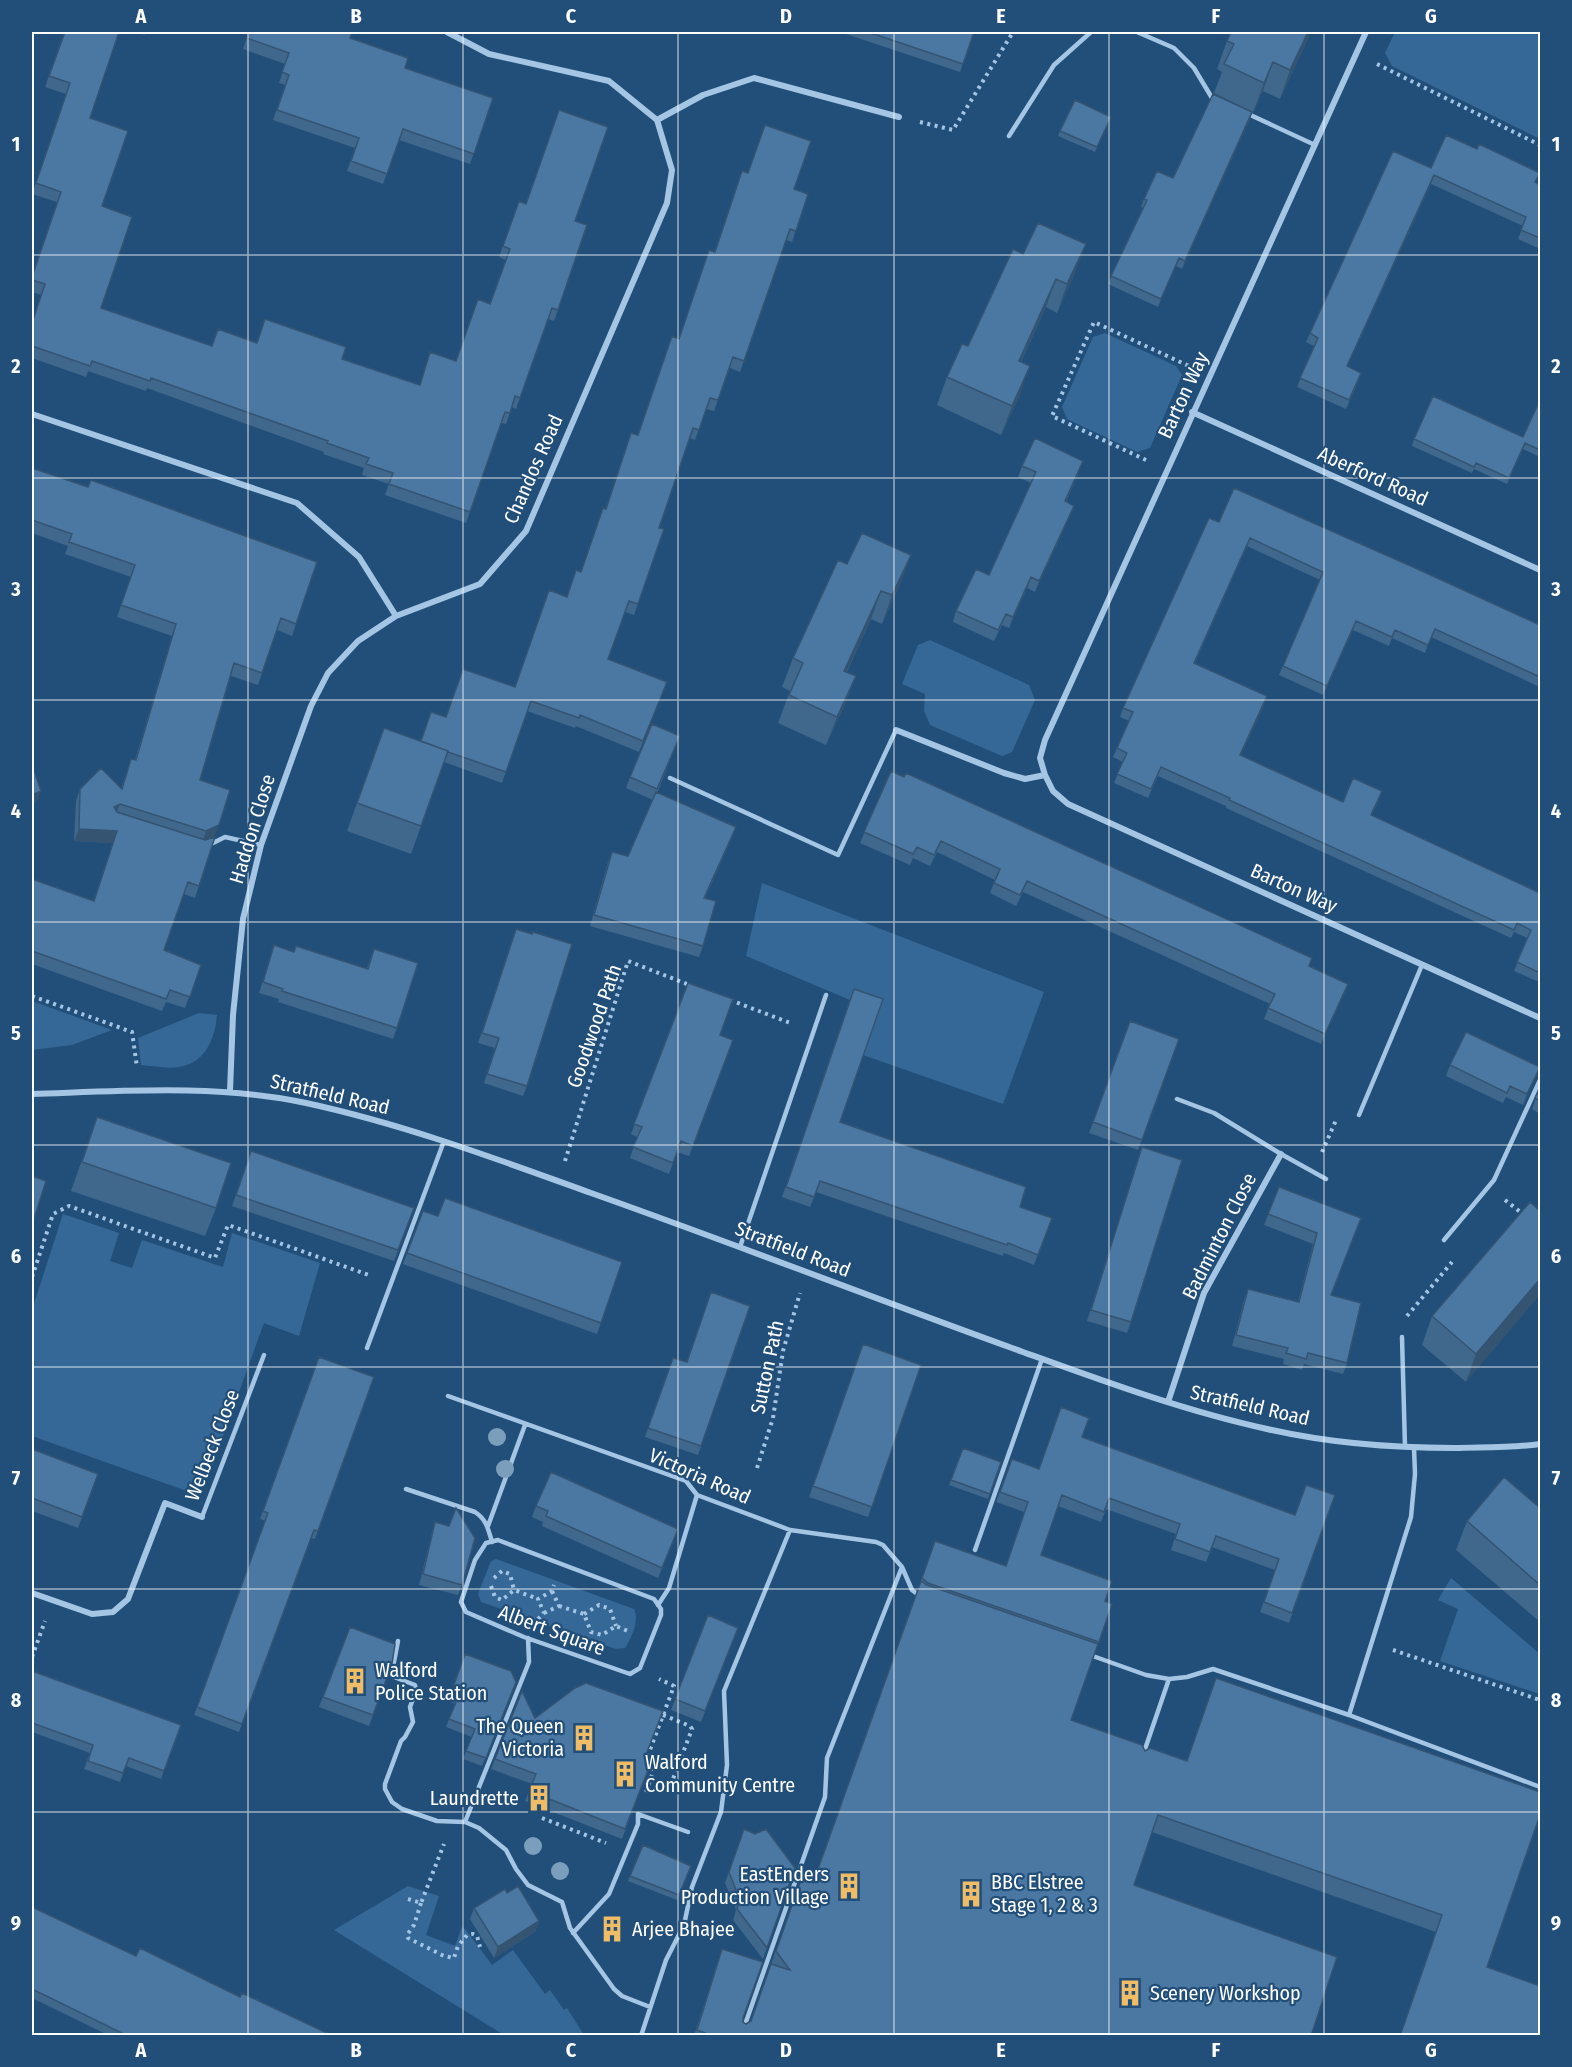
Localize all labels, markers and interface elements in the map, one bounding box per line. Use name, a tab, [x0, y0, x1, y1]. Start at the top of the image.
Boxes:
text: A	[135, 4, 148, 28]
text: B	[350, 4, 362, 28]
text: C	[566, 4, 577, 28]
text: D	[780, 4, 792, 28]
text: E	[996, 4, 1006, 28]
text: F	[1212, 4, 1221, 28]
text: G	[1425, 4, 1437, 28]
text: 1	[12, 132, 20, 156]
text: 1	[1552, 132, 1560, 156]
street label: Barton Way	[1153, 348, 1213, 442]
text: 2	[10, 354, 21, 378]
text: 2	[1550, 354, 1561, 378]
street label: Chandos Road	[498, 411, 568, 527]
street label: Aberford Road	[1314, 441, 1432, 511]
text: 3	[10, 577, 21, 601]
text: 3	[1550, 577, 1561, 601]
street label: Haddon Close	[224, 771, 280, 887]
text: 4	[11, 799, 21, 823]
text: 4	[1551, 799, 1561, 823]
street label: Barton Way	[1247, 858, 1341, 918]
street label: Goodwood Path	[562, 961, 626, 1091]
text: 5	[11, 1021, 21, 1045]
text: 5	[1551, 1021, 1561, 1045]
street label: Stratfield Road	[268, 1069, 392, 1119]
street label: Badminton Close	[1177, 1169, 1261, 1303]
street label: Stratfield Road	[732, 1216, 854, 1282]
text: 6	[11, 1244, 21, 1268]
text: 6	[1551, 1244, 1561, 1268]
street label: Sutton Path	[745, 1318, 789, 1416]
street label: Stratfield Road	[1188, 1380, 1312, 1430]
street label: Welbeck Close	[180, 1386, 244, 1504]
street label: Victoria Road	[646, 1443, 754, 1509]
text: 7	[12, 1466, 21, 1490]
text: 7	[1552, 1466, 1561, 1490]
street label: Albert Square	[495, 1600, 609, 1660]
place label: Walford Police Station	[375, 1658, 487, 1705]
building icon: Walford Police Station	[340, 1666, 370, 1696]
text: 8	[11, 1688, 22, 1712]
text: 8	[1551, 1688, 1562, 1712]
place label: The Queen Victoria	[476, 1714, 564, 1761]
building icon: The Queen Victoria	[569, 1723, 599, 1753]
place label: Walford Community Centre	[645, 1750, 795, 1797]
building icon: Walford Community Centre	[610, 1759, 640, 1789]
building icon: Laundrette	[524, 1783, 554, 1813]
place label: Laundrette	[430, 1786, 519, 1810]
place label: EastEnders Production Village	[681, 1862, 829, 1909]
place label: BBC Elstree Stage 1, 2 & 3	[991, 1870, 1098, 1917]
building icon: EastEnders Production Village	[834, 1871, 864, 1901]
building icon: BBC Elstree Stage 1, 2 & 3	[956, 1879, 986, 1909]
text: 9	[11, 1911, 21, 1935]
text: 9	[1551, 1911, 1561, 1935]
building icon: Arjee Bhajee	[597, 1914, 627, 1944]
place label: Arjee Bhajee	[632, 1917, 735, 1941]
building icon: Scenery Workshop	[1115, 1978, 1145, 2008]
place label: Scenery Workshop	[1150, 1981, 1301, 2005]
text: A	[135, 2038, 148, 2062]
text: B	[350, 2038, 362, 2062]
text: C	[566, 2038, 577, 2062]
text: D	[780, 2038, 792, 2062]
text: E	[996, 2038, 1006, 2062]
text: F	[1212, 2038, 1221, 2062]
text: G	[1425, 2038, 1437, 2062]

